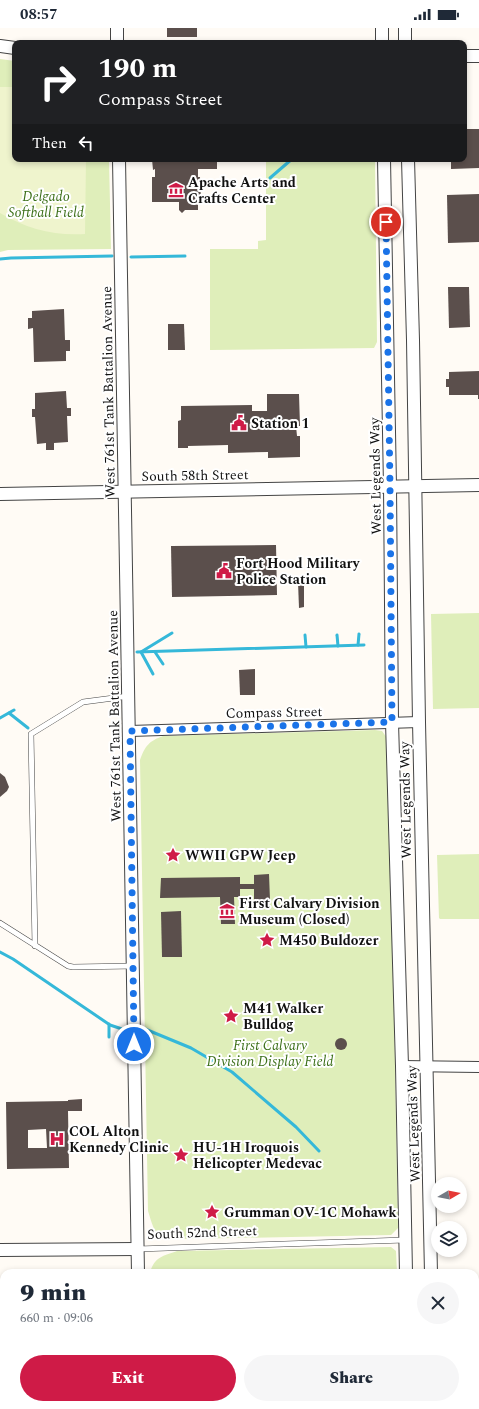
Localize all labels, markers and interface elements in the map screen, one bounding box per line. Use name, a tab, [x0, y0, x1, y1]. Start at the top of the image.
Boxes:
text: 08:57	[20, 3, 58, 26]
text: 190 m	[98, 47, 177, 90]
icon: right	[32, 56, 84, 108]
text: Compass Street	[98, 86, 222, 113]
text: Then	[32, 132, 67, 155]
icon: left	[75, 132, 97, 154]
place label: Apache Arts and Crafts Center	[188, 172, 296, 209]
museum icon: Apache Arts and Crafts Center	[167, 181, 185, 199]
park label: Delgado Softball Field	[8, 186, 84, 223]
pin	[369, 205, 403, 239]
icon: arrive	[375, 211, 397, 233]
street label: West 761st Tank Battalion Avenue	[96, 286, 121, 498]
place label: Station 1	[251, 413, 309, 434]
public building icon: Station 1	[230, 414, 248, 432]
street label: West Legends Way	[364, 416, 387, 535]
street label: South 58th Street	[141, 464, 249, 487]
place label: Fort Hood Military Police Station	[236, 553, 361, 590]
public building icon: Fort Hood Military Police Station	[215, 562, 233, 580]
street label: West 761st Tank Battalion Avenue	[102, 610, 127, 822]
street label: Compass Street	[225, 701, 323, 724]
street label: West Legends Way	[394, 740, 417, 859]
place label: WWII GPW Jeep	[185, 845, 296, 866]
place icon: WWII GPW Jeep	[164, 846, 182, 864]
place label: First Calvary Division Museum (Closed)	[239, 893, 380, 930]
museum icon: First Calvary Division Museum (Closed)	[218, 902, 236, 920]
place label: M450 Buldozer	[279, 930, 378, 951]
place icon: M450 Buldozer	[258, 931, 276, 949]
place label: M41 Walker Bulldog	[243, 998, 323, 1035]
place icon: M41 Walker Bulldog	[222, 1007, 240, 1025]
position arrow	[113, 1023, 155, 1065]
park label: First Calvary Division Display Field	[206, 1035, 334, 1072]
street label: West Legends Way	[401, 1064, 426, 1183]
place label: COL Alton Kennedy Clinic	[69, 1121, 169, 1158]
hospital icon: COL Alton Kennedy Clinic	[48, 1130, 66, 1148]
place label: HU-1H Iroquois Helicopter Medevac	[193, 1137, 322, 1174]
place icon: HU-1H Iroquois Helicopter Medevac	[172, 1146, 190, 1164]
north arrow	[431, 1177, 467, 1213]
map controls	[431, 1177, 467, 1257]
place label: Grumman OV-1C Mohawk	[224, 1202, 397, 1223]
place icon: Grumman OV-1C Mohawk	[203, 1203, 221, 1221]
street label: South 52nd Street	[147, 1220, 257, 1245]
button: layers	[431, 1221, 467, 1257]
text: 9 min	[20, 1275, 86, 1311]
button: close	[417, 1282, 459, 1324]
text: 660 m · 09:06	[20, 1308, 93, 1328]
button: Exit	[20, 1355, 236, 1401]
button: Share	[244, 1355, 459, 1401]

